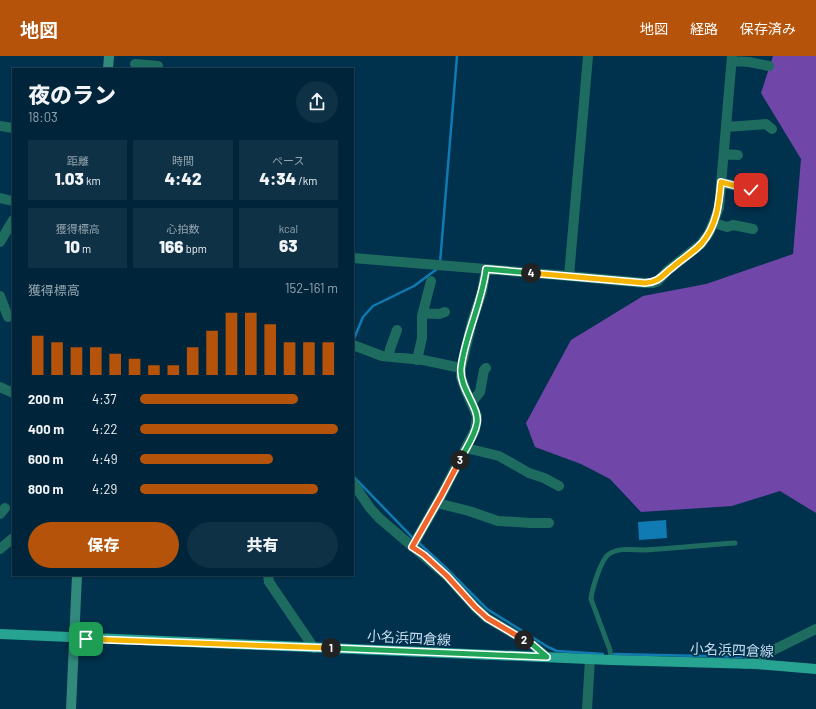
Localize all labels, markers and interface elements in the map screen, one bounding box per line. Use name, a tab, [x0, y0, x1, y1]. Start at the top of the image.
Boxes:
text: 地図	[20, 18, 58, 41]
text: 地図	[640, 20, 668, 37]
text: 経路	[690, 20, 718, 37]
text: 保存済み	[740, 20, 796, 37]
text: 夜のラン	[28, 81, 116, 107]
button: share	[296, 81, 338, 123]
text: 18:03	[28, 109, 58, 125]
text: 距離	[67, 154, 89, 167]
text: 時間	[172, 154, 194, 167]
text: ペース	[272, 154, 305, 167]
text: 1.03	[55, 168, 84, 188]
text: 4:42	[164, 168, 202, 188]
text: 4:34	[259, 168, 296, 188]
pin	[734, 173, 768, 207]
text: km	[84, 174, 101, 187]
text: /km	[296, 174, 317, 187]
icon: check	[740, 179, 762, 201]
text: 獲得標高	[56, 222, 100, 235]
text: 心拍数	[166, 222, 199, 235]
text: kcal	[279, 222, 298, 235]
text: 63	[279, 235, 298, 255]
text: 10	[64, 236, 80, 256]
text: 166	[159, 236, 184, 256]
text: m	[80, 242, 91, 255]
text: bpm	[184, 242, 207, 255]
pin: 4	[521, 263, 541, 283]
text: 4	[528, 266, 534, 279]
text: 152–161 m	[285, 280, 338, 296]
text: 獲得標高	[28, 282, 80, 298]
text: 200 m	[28, 391, 64, 407]
text: 4:37	[92, 391, 116, 407]
text: 400 m	[28, 421, 64, 437]
text: 4:22	[92, 421, 118, 437]
pin: 3	[450, 450, 470, 470]
text: 600 m	[28, 451, 63, 467]
text: 4:49	[92, 451, 118, 467]
text: 3	[457, 453, 463, 466]
text: 800 m	[28, 481, 63, 497]
text: 4:29	[92, 481, 117, 497]
button: 保存	[28, 522, 179, 568]
button: 共有	[187, 522, 338, 568]
pin	[69, 622, 103, 656]
street label: 小名浜四倉線	[367, 627, 451, 648]
icon: arrive	[75, 628, 97, 650]
pin: 2	[514, 630, 534, 650]
text: 2	[521, 633, 527, 646]
pin: 1	[321, 638, 341, 658]
street label: 小名浜四倉線	[690, 640, 774, 659]
text: 1	[329, 641, 333, 654]

